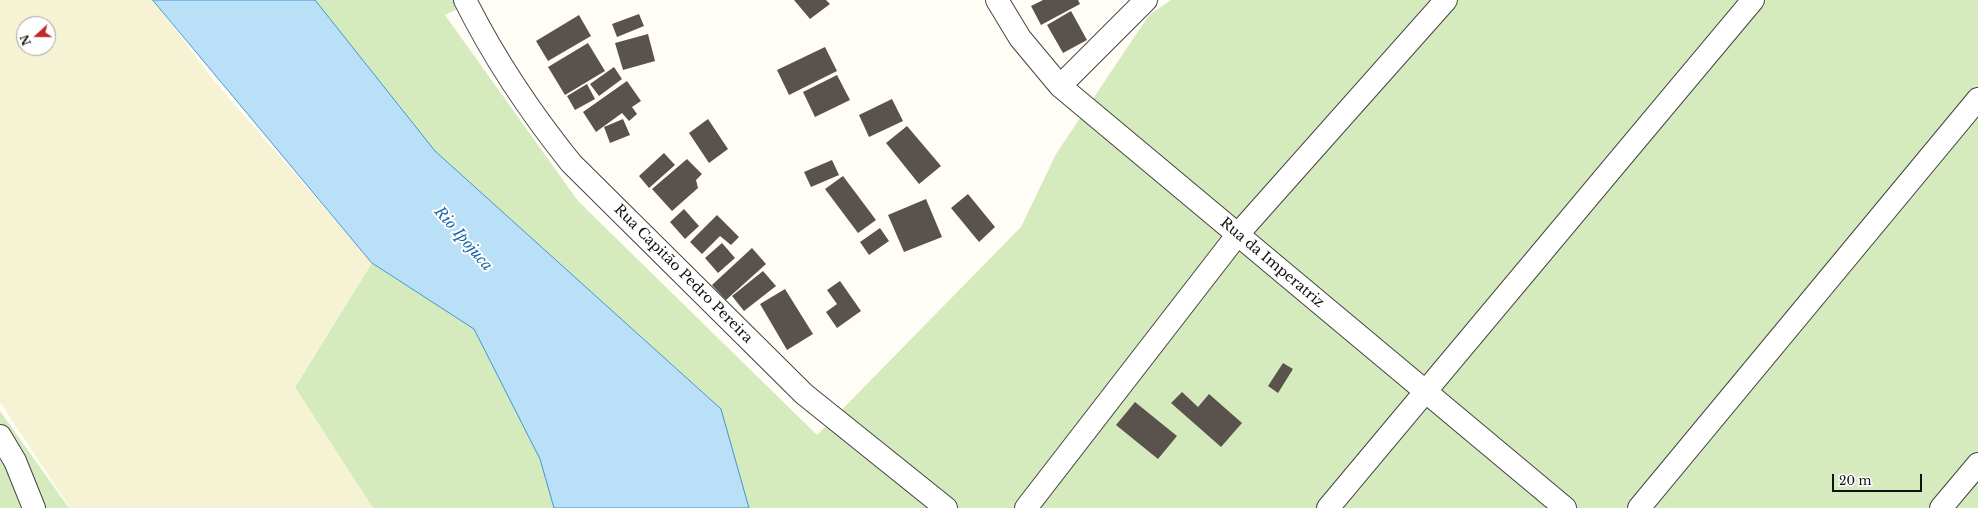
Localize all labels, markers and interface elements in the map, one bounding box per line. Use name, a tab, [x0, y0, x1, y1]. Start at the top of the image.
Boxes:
north arrow	[16, 16, 56, 56]
text: N	[17, 33, 34, 47]
street label: Rua Capitão Pedro Pereira	[610, 201, 756, 347]
water label: Rio Ipojuca	[430, 203, 496, 275]
street label: Rua da Imperatriz	[1217, 215, 1327, 311]
scale bar	[1834, 466, 1924, 492]
text: 20 m	[1839, 473, 1871, 488]

